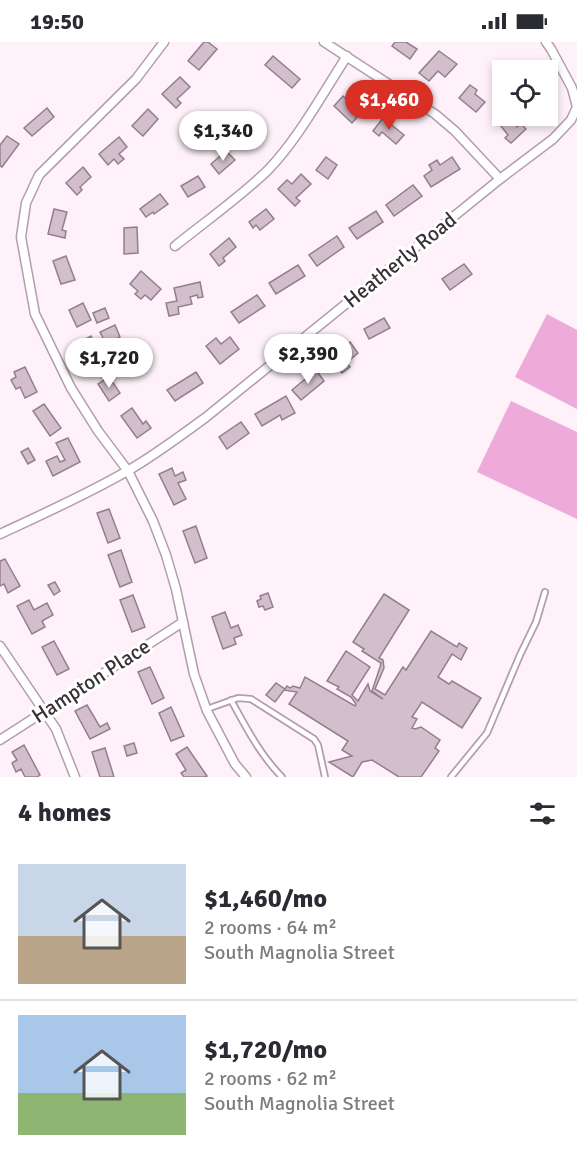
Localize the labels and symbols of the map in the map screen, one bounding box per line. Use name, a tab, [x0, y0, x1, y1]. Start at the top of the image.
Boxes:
pin: $1,460	[340, 80, 438, 131]
pin: $1,340	[174, 111, 272, 162]
street label: Heatherly Road	[338, 207, 462, 313]
pin: $2,390	[259, 334, 357, 385]
pin: $1,720	[60, 338, 158, 389]
street label: Hampton Place	[27, 633, 155, 729]

